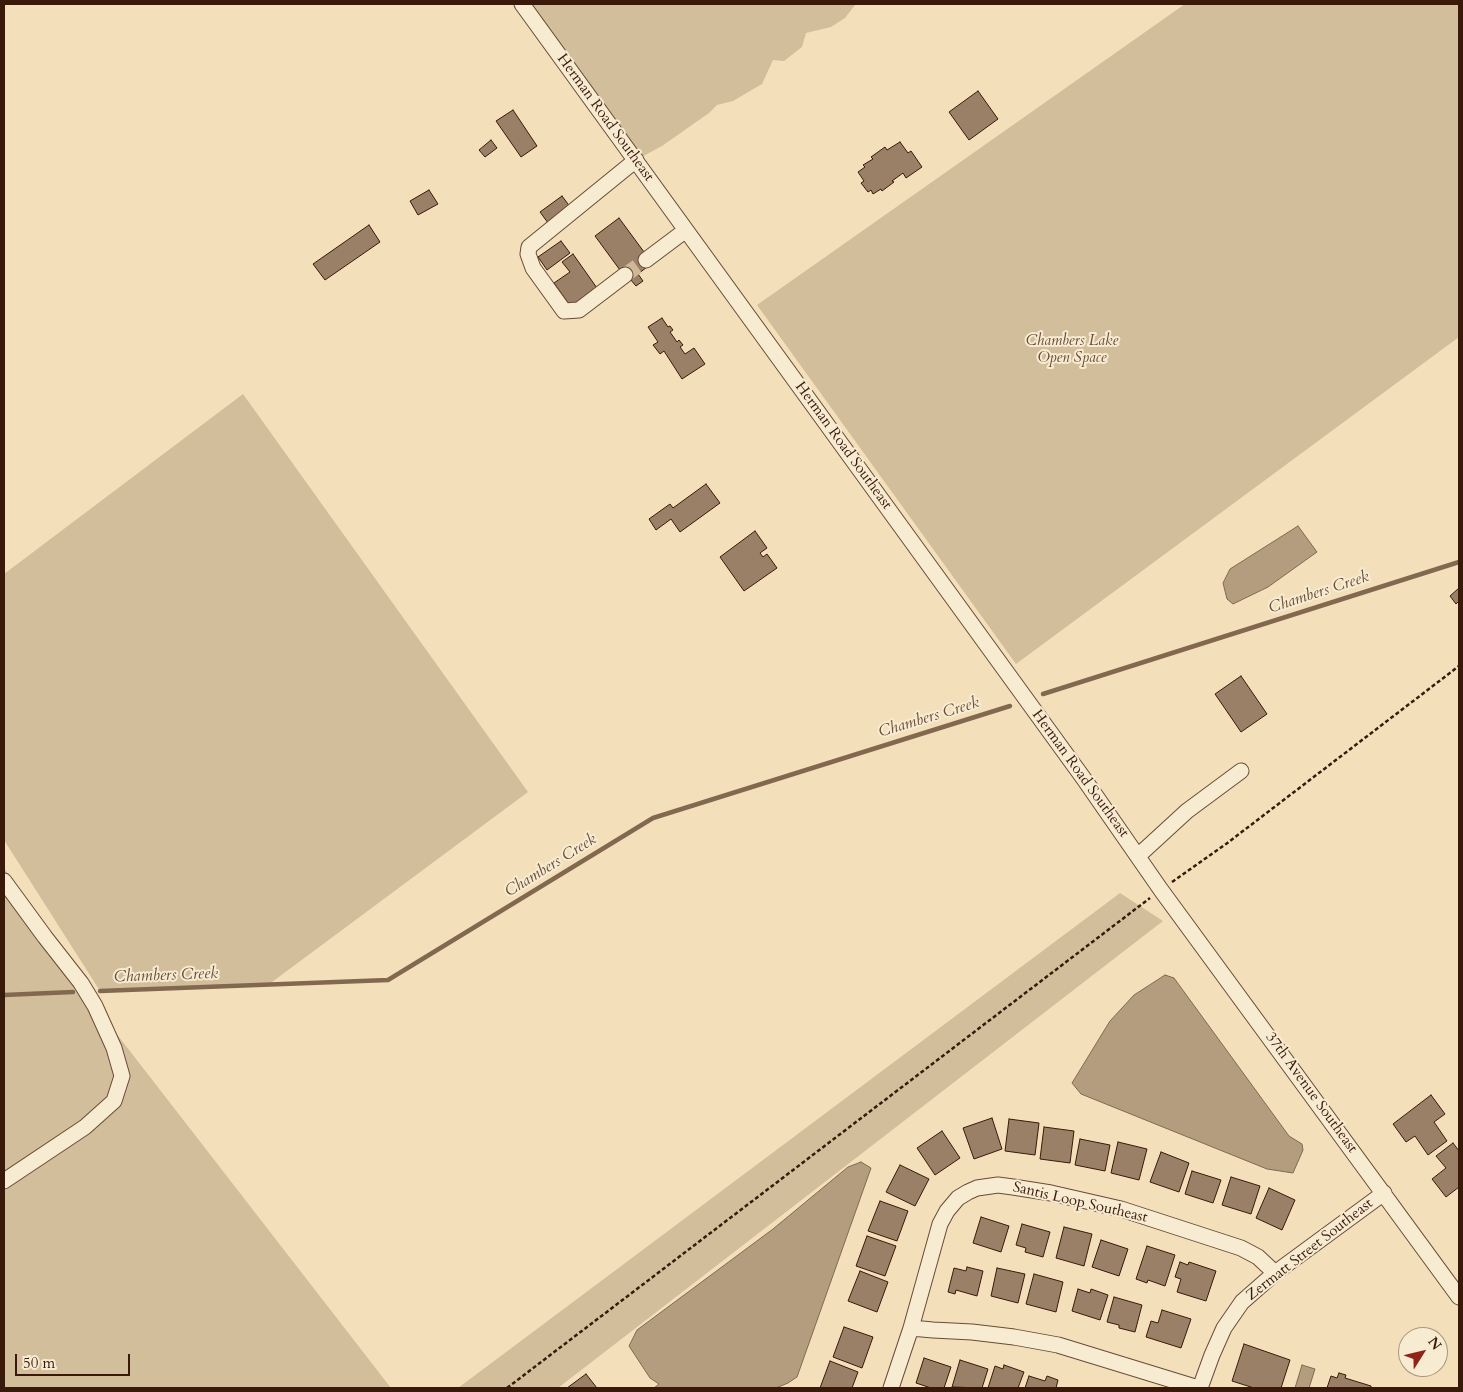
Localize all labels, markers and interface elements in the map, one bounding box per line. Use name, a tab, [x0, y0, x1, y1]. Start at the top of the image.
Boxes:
street label: Herman Road Southeast	[553, 51, 657, 185]
park label: Chambers Lake Open Space	[1026, 333, 1118, 368]
street label: Herman Road Southeast	[791, 379, 895, 513]
water label: Chambers Creek	[1266, 568, 1372, 618]
water label: Chambers Creek	[876, 694, 982, 742]
street label: Herman Road Southeast	[1028, 707, 1132, 841]
water label: Chambers Creek	[502, 830, 600, 902]
water label: Chambers Creek	[114, 965, 218, 987]
street label: 37th Avenue Southeast	[1261, 1029, 1361, 1157]
street label: Santis Loop Southeast	[1011, 1179, 1149, 1227]
street label: Zermatt Street Southeast	[1243, 1195, 1377, 1305]
north arrow	[1398, 1327, 1448, 1377]
text: N	[1423, 1333, 1446, 1354]
scale bar	[18, 1344, 132, 1376]
text: 50 m	[23, 1353, 55, 1373]

